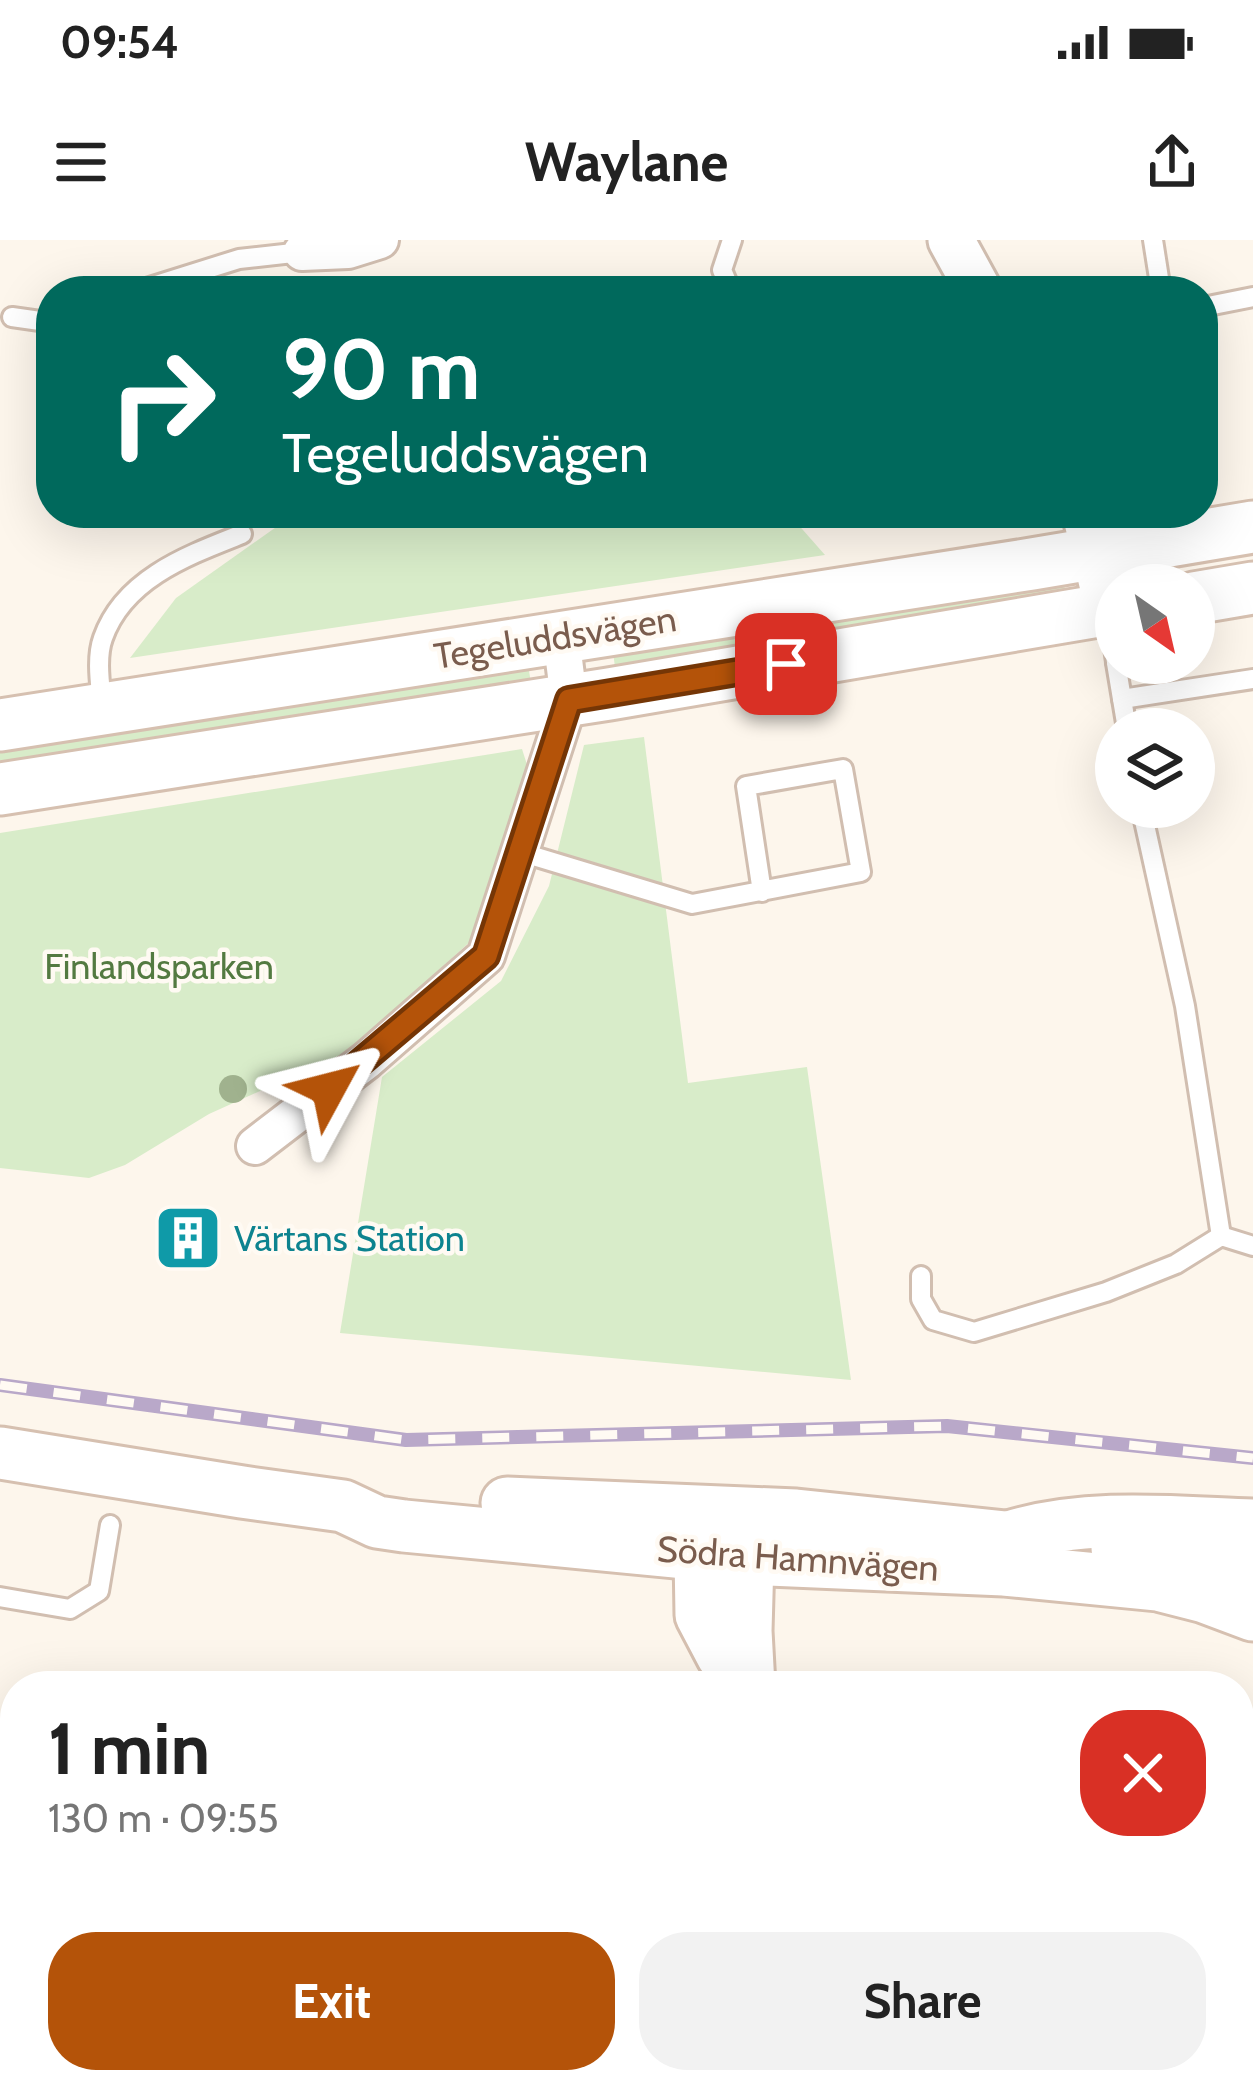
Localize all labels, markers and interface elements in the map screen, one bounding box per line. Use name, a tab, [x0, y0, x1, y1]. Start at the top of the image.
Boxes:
text: 09:54	[60, 15, 179, 69]
icon: menu	[48, 129, 114, 195]
text: Waylane	[525, 129, 728, 195]
icon: share	[1139, 129, 1205, 195]
text: 90 m	[282, 318, 480, 420]
icon: right	[84, 324, 240, 480]
text: Tegeluddsvägen	[282, 420, 649, 486]
north arrow	[1095, 564, 1215, 684]
map controls	[1095, 564, 1215, 828]
street label: Tegeluddsvägen	[431, 596, 679, 678]
pin	[735, 613, 837, 715]
icon: arrive	[753, 631, 819, 697]
button: layers	[1095, 708, 1215, 828]
park label: Finlandsparken	[44, 944, 274, 988]
position arrow	[266, 1026, 392, 1152]
building icon: Värtans Station	[153, 1203, 223, 1273]
place label: Värtans Station	[234, 1216, 465, 1260]
street label: Södra Hamnvägen	[656, 1526, 940, 1590]
text: 1 min	[48, 1705, 210, 1792]
button: close	[1080, 1710, 1206, 1836]
text: 130 m · 09:55	[48, 1794, 279, 1842]
button: Exit	[48, 1932, 615, 2070]
button: Share	[639, 1932, 1206, 2070]

